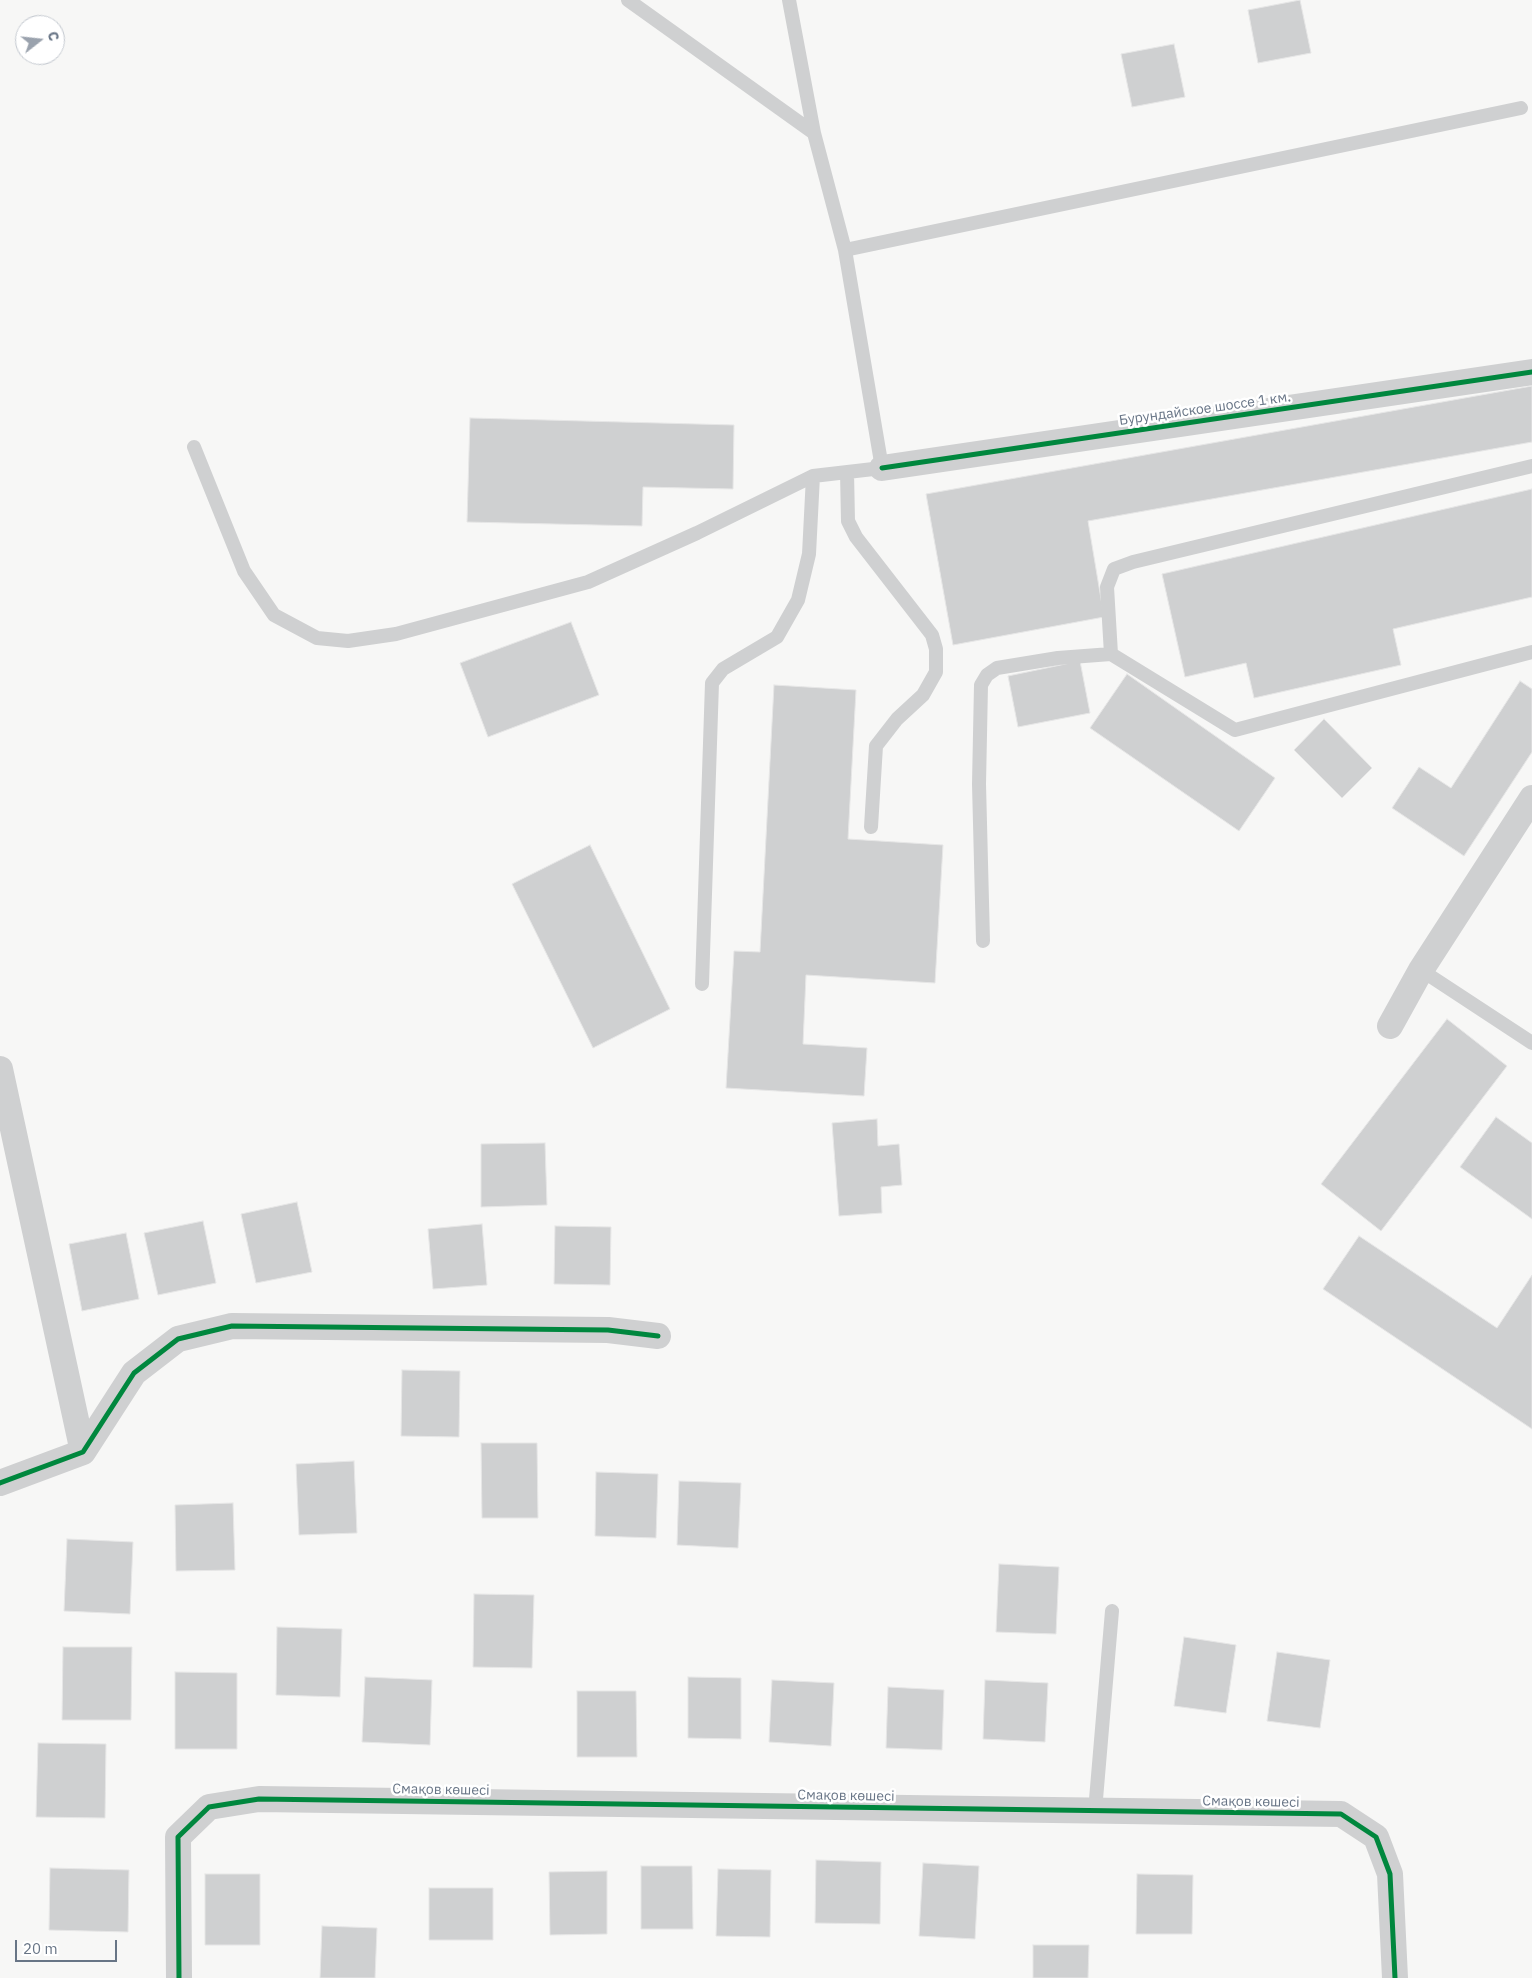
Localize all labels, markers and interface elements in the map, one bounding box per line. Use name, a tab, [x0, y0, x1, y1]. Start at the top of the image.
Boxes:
north arrow	[15, 15, 65, 65]
text: С	[44, 29, 63, 43]
street label: Бурундайское шоссе 1 км.	[1118, 389, 1292, 429]
street label: Смақов көшесі	[392, 1781, 490, 1799]
street label: Смақов көшесі	[797, 1787, 895, 1805]
street label: Смақов көшесі	[1202, 1793, 1300, 1811]
scale bar	[18, 1930, 120, 1962]
text: 20 m	[23, 1939, 58, 1958]

